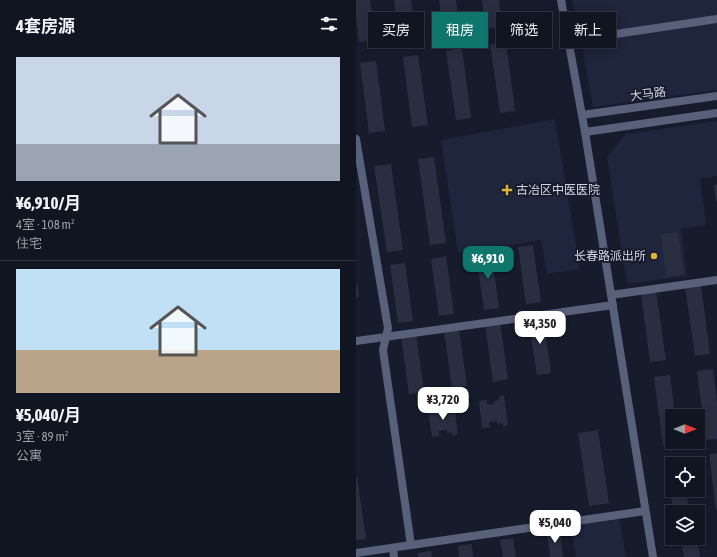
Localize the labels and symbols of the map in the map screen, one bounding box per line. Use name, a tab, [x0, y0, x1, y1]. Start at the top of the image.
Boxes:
street label: 大马路	[629, 85, 667, 103]
place label: 古冶区中医医院	[516, 183, 600, 197]
marker: 古冶区中医医院	[501, 184, 513, 196]
pin: ¥6,910	[455, 246, 521, 280]
place label: 长春路派出所	[574, 249, 646, 263]
marker: 长春路派出所	[649, 251, 659, 261]
pin: ¥4,350	[507, 311, 573, 345]
pin: ¥3,720	[410, 387, 476, 421]
north arrow	[665, 409, 705, 449]
pin: ¥5,040	[522, 510, 588, 544]

